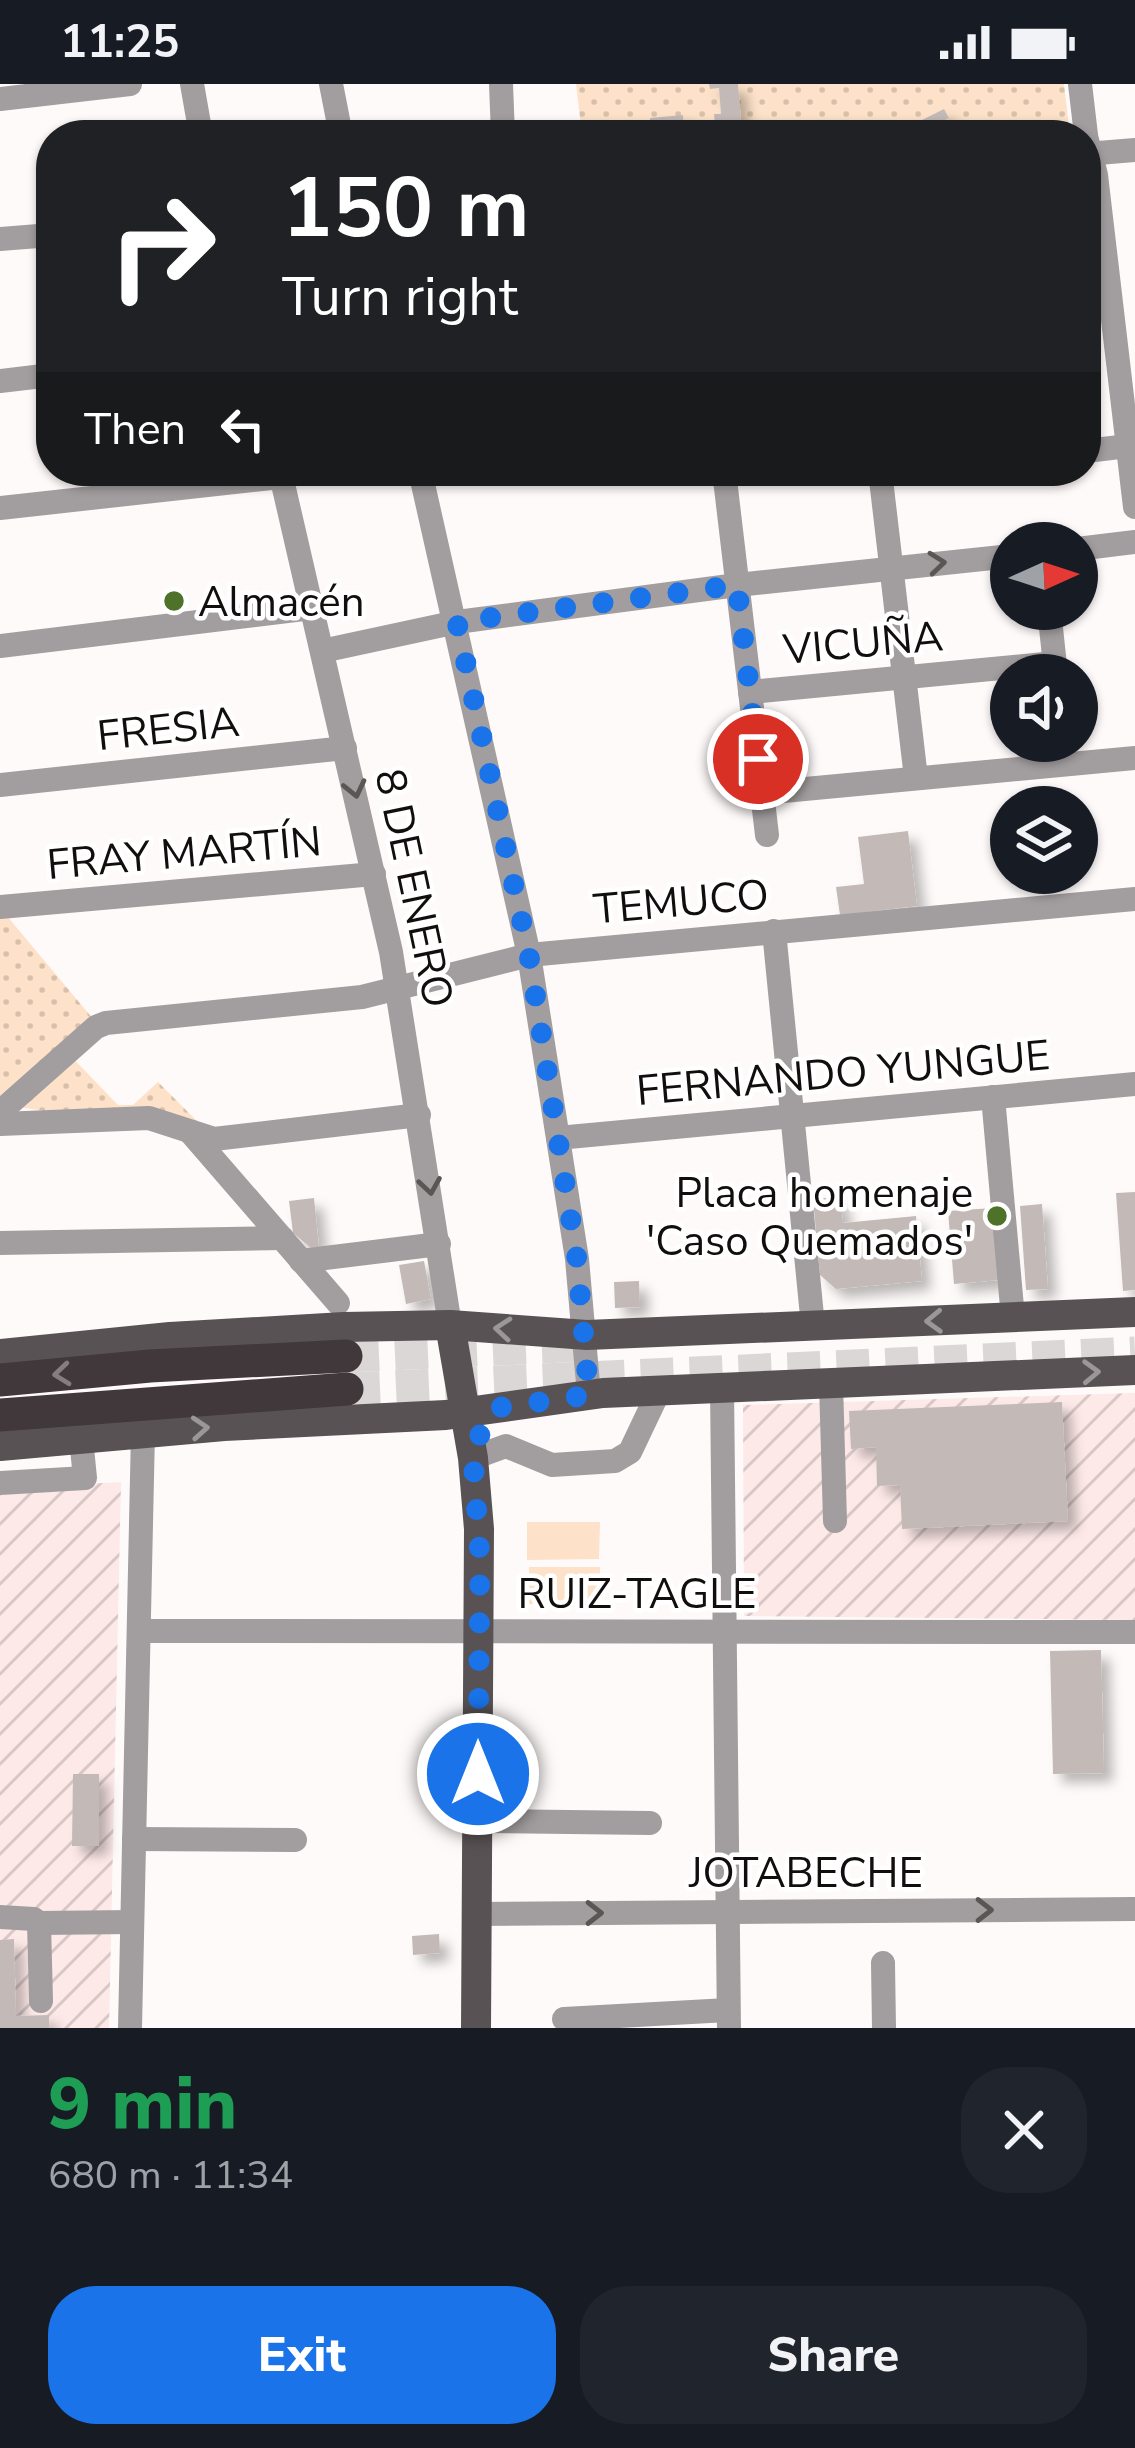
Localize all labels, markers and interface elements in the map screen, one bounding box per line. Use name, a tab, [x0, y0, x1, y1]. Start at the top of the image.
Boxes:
text: 11:25	[60, 12, 179, 73]
text: 150 m	[282, 151, 530, 266]
icon: right	[84, 168, 240, 324]
text: Turn right	[282, 260, 518, 334]
icon: left	[210, 396, 276, 462]
text: Then	[84, 399, 186, 460]
north arrow	[990, 522, 1098, 630]
map controls	[990, 522, 1098, 894]
one-way arrow	[927, 551, 947, 577]
place label: Almacén	[198, 574, 365, 631]
marker: Almacén	[161, 588, 187, 614]
street label: VICUÑA	[780, 608, 945, 679]
button: sound	[990, 654, 1098, 762]
street label: FRESIA	[94, 694, 242, 765]
pin	[707, 708, 809, 810]
icon: arrive	[725, 726, 791, 792]
street label: 8 DE ENERO	[360, 764, 467, 1013]
one-way arrow	[341, 779, 366, 799]
button: layers	[990, 786, 1098, 894]
street label: FRAY MARTÍN	[45, 813, 324, 894]
street label: TEMUCO	[591, 866, 771, 939]
street label: FERNANDO YUNGUE	[634, 1027, 1052, 1120]
place label: Placa homenaje 'Caso Quemados'	[646, 1165, 973, 1270]
one-way arrow	[416, 1176, 442, 1196]
marker: Placa homenaje 'Caso Quemados'	[984, 1203, 1010, 1229]
one-way arrow	[924, 1308, 943, 1334]
one-way arrow	[493, 1317, 512, 1342]
one-way arrow	[1082, 1359, 1101, 1385]
one-way arrow	[52, 1360, 72, 1386]
one-way arrow	[191, 1415, 210, 1441]
street label: RUIZ-TAGLE	[517, 1566, 757, 1623]
position arrow	[415, 1711, 541, 1837]
street label: JOTABECHE	[688, 1845, 923, 1902]
one-way arrow	[976, 1897, 994, 1923]
one-way arrow	[586, 1900, 604, 1926]
text: 9 min	[48, 2055, 237, 2153]
button: close	[961, 2067, 1087, 2193]
text: 680 m · 11:34	[48, 2149, 293, 2202]
button: Exit	[48, 2286, 556, 2424]
button: Share	[580, 2286, 1087, 2424]

